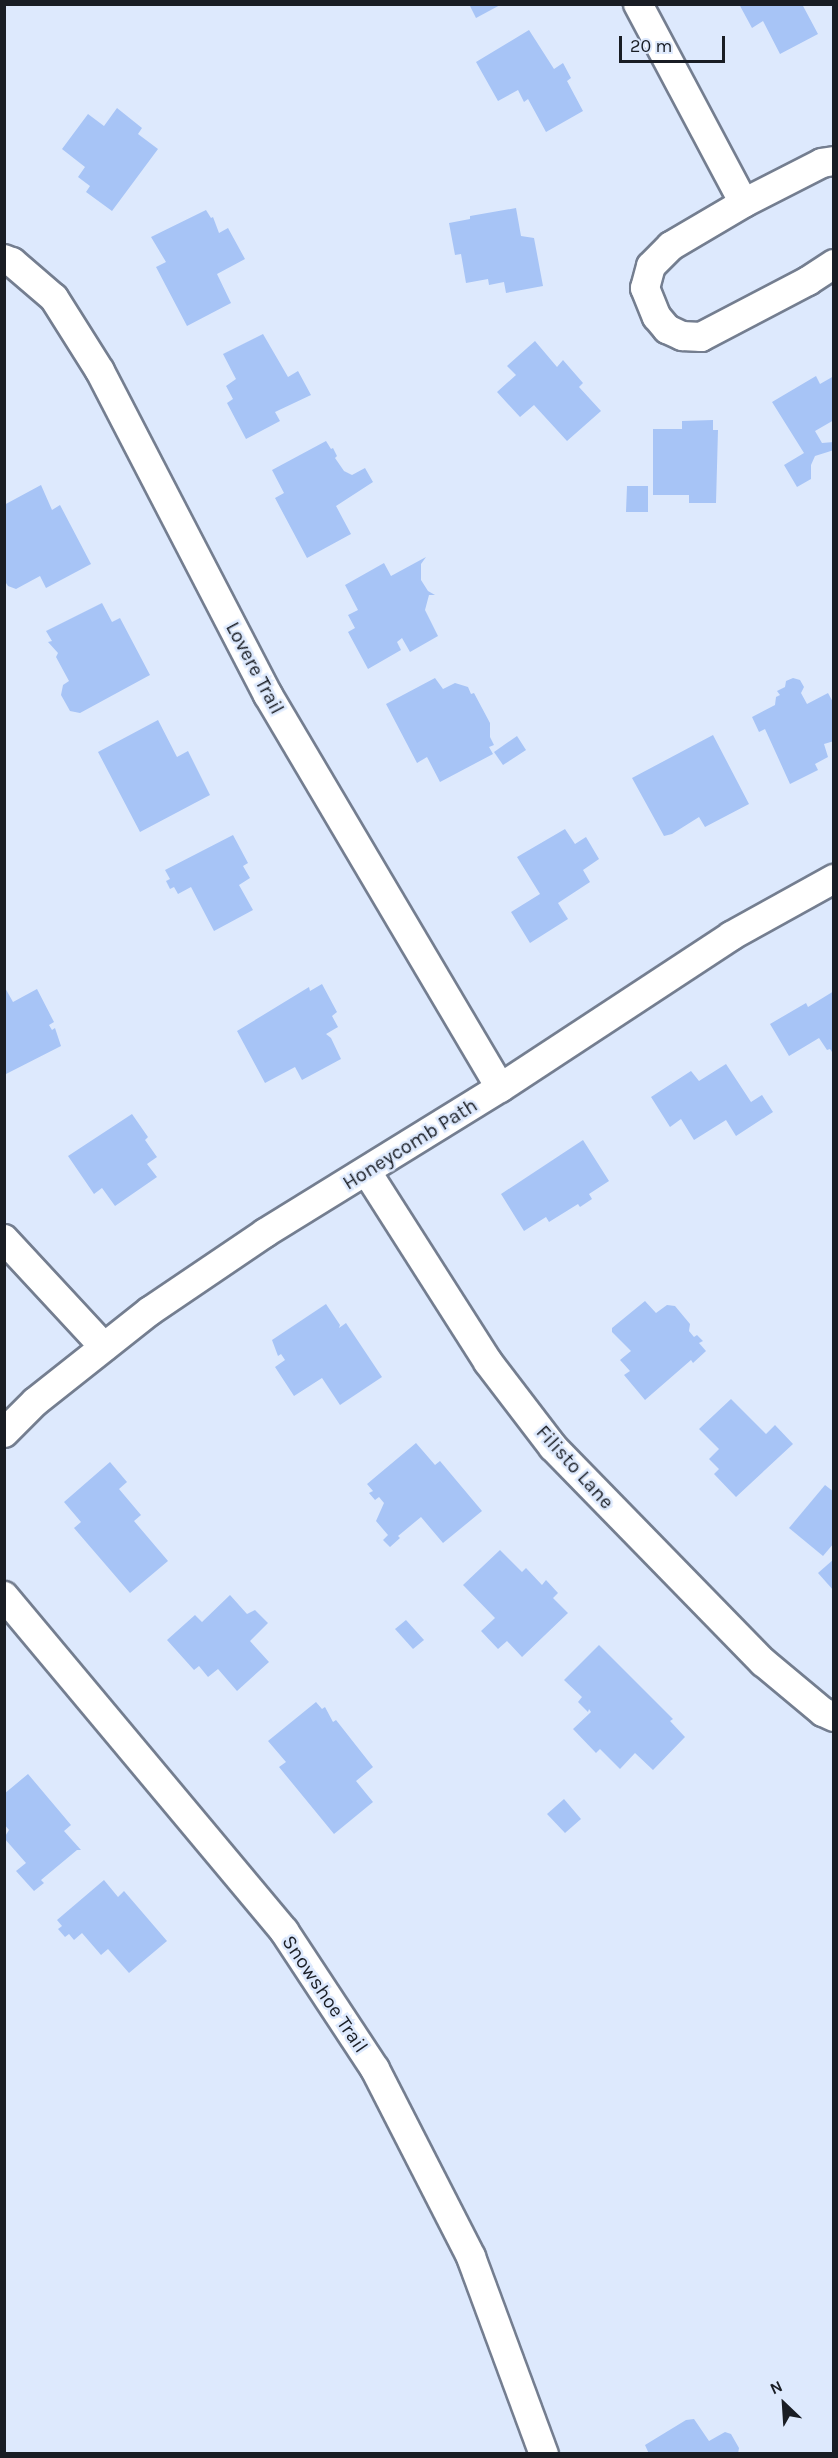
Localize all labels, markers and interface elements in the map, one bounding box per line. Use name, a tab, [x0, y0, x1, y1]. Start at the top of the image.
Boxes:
scale bar	[622, 24, 728, 62]
text: 20 m	[630, 35, 672, 57]
street label: Lovere Trail	[221, 618, 289, 718]
street label: Honeycomb Path	[338, 1093, 482, 1195]
street label: Filisto Lane	[531, 1420, 619, 1514]
street label: Snowshoe Trail	[277, 1931, 373, 2057]
north arrow	[754, 2374, 814, 2434]
text: N	[767, 2376, 785, 2398]

